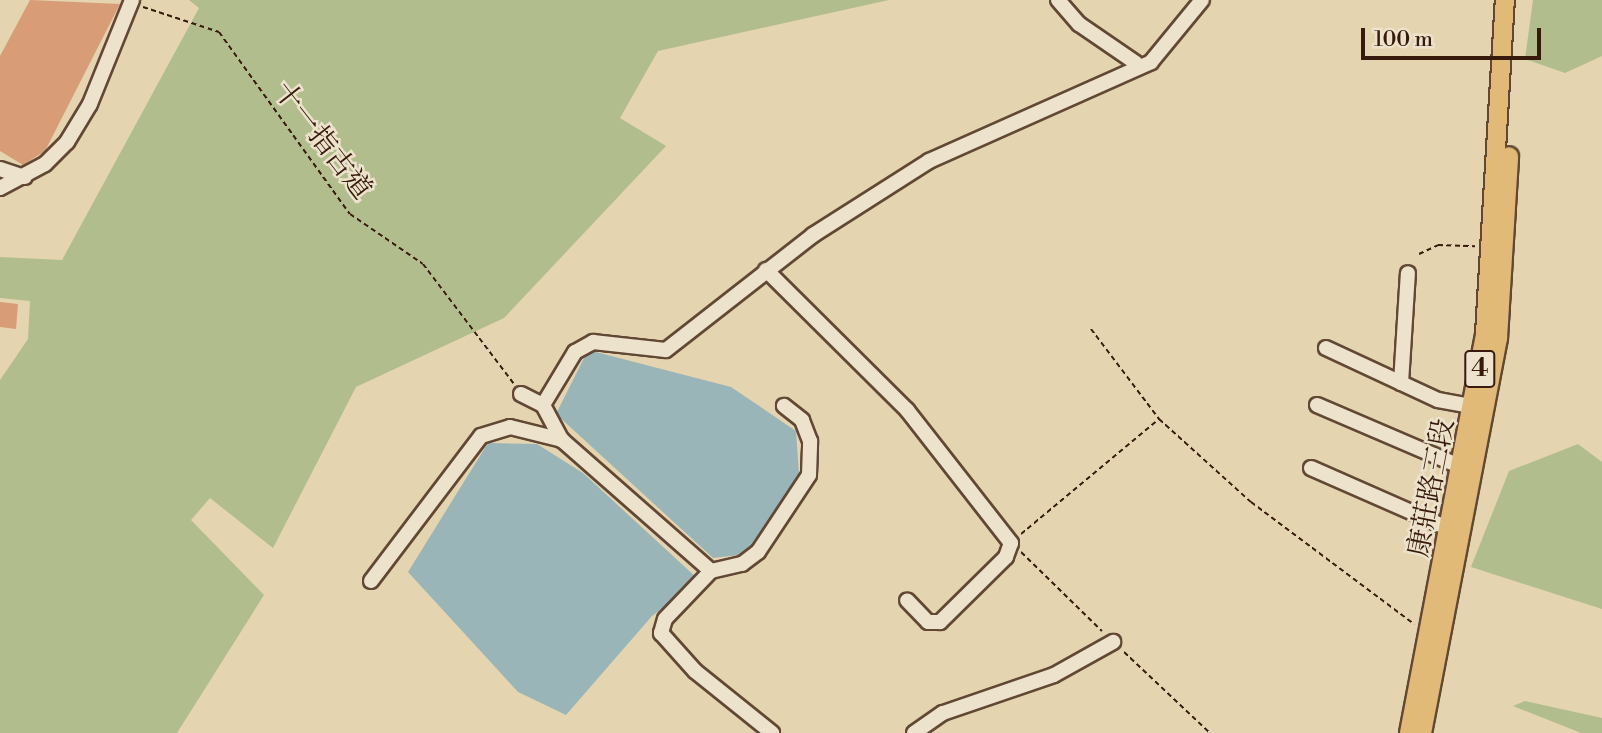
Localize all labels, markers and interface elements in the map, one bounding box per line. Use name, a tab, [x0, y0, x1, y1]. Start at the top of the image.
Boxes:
scale bar	[1364, 14, 1544, 58]
text: 100 m	[1374, 27, 1433, 53]
street label: 十一指古道	[266, 75, 378, 207]
road number: 4	[1464, 346, 1496, 392]
street label: 康莊路三段	[1402, 416, 1462, 560]

